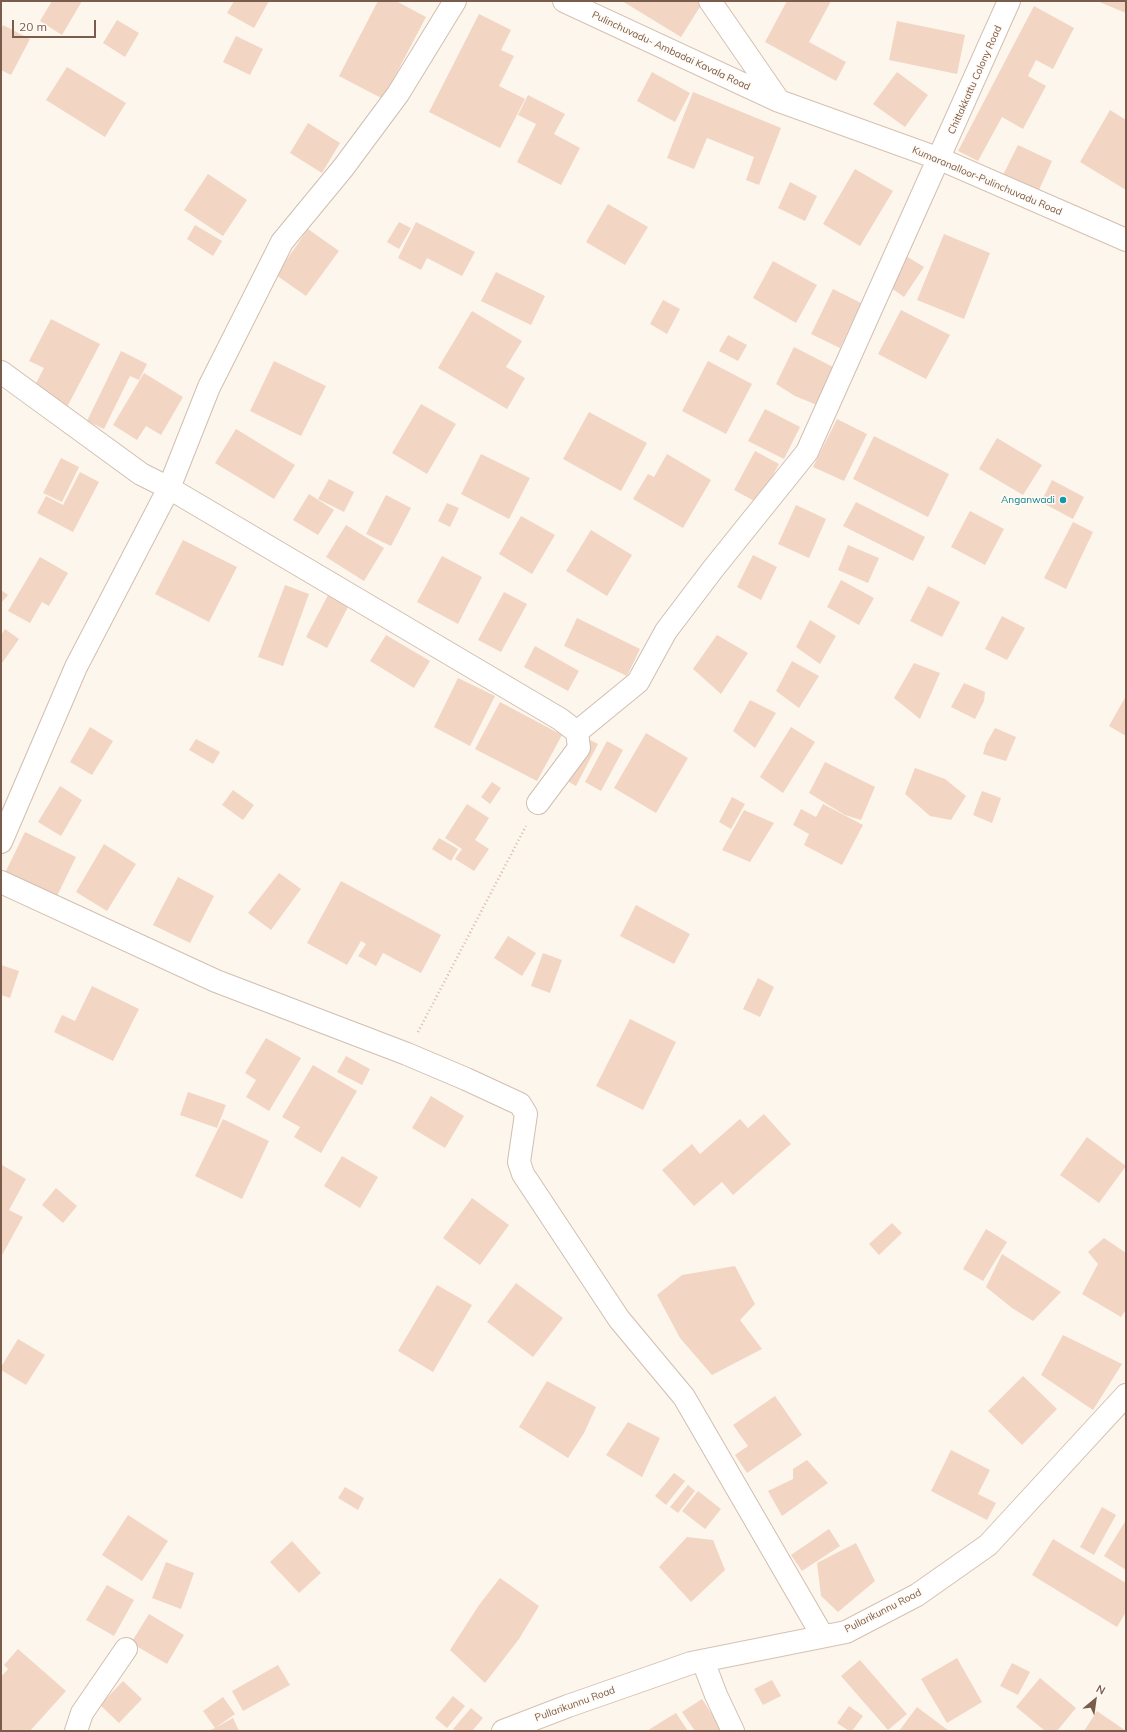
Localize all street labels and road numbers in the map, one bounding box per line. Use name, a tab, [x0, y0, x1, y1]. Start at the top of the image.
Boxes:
street label: Pulinchuvadu- Ambadai Kavala Road	[590, 9, 752, 93]
street label: Chittakkattu Colony Road	[946, 24, 1004, 136]
street label: Kumaranalloor-Pulinchuvadu Road	[910, 144, 1064, 218]
street label: Pullarikunnu Road	[843, 1586, 923, 1636]
street label: Pullarikunnu Road	[533, 1684, 617, 1724]

